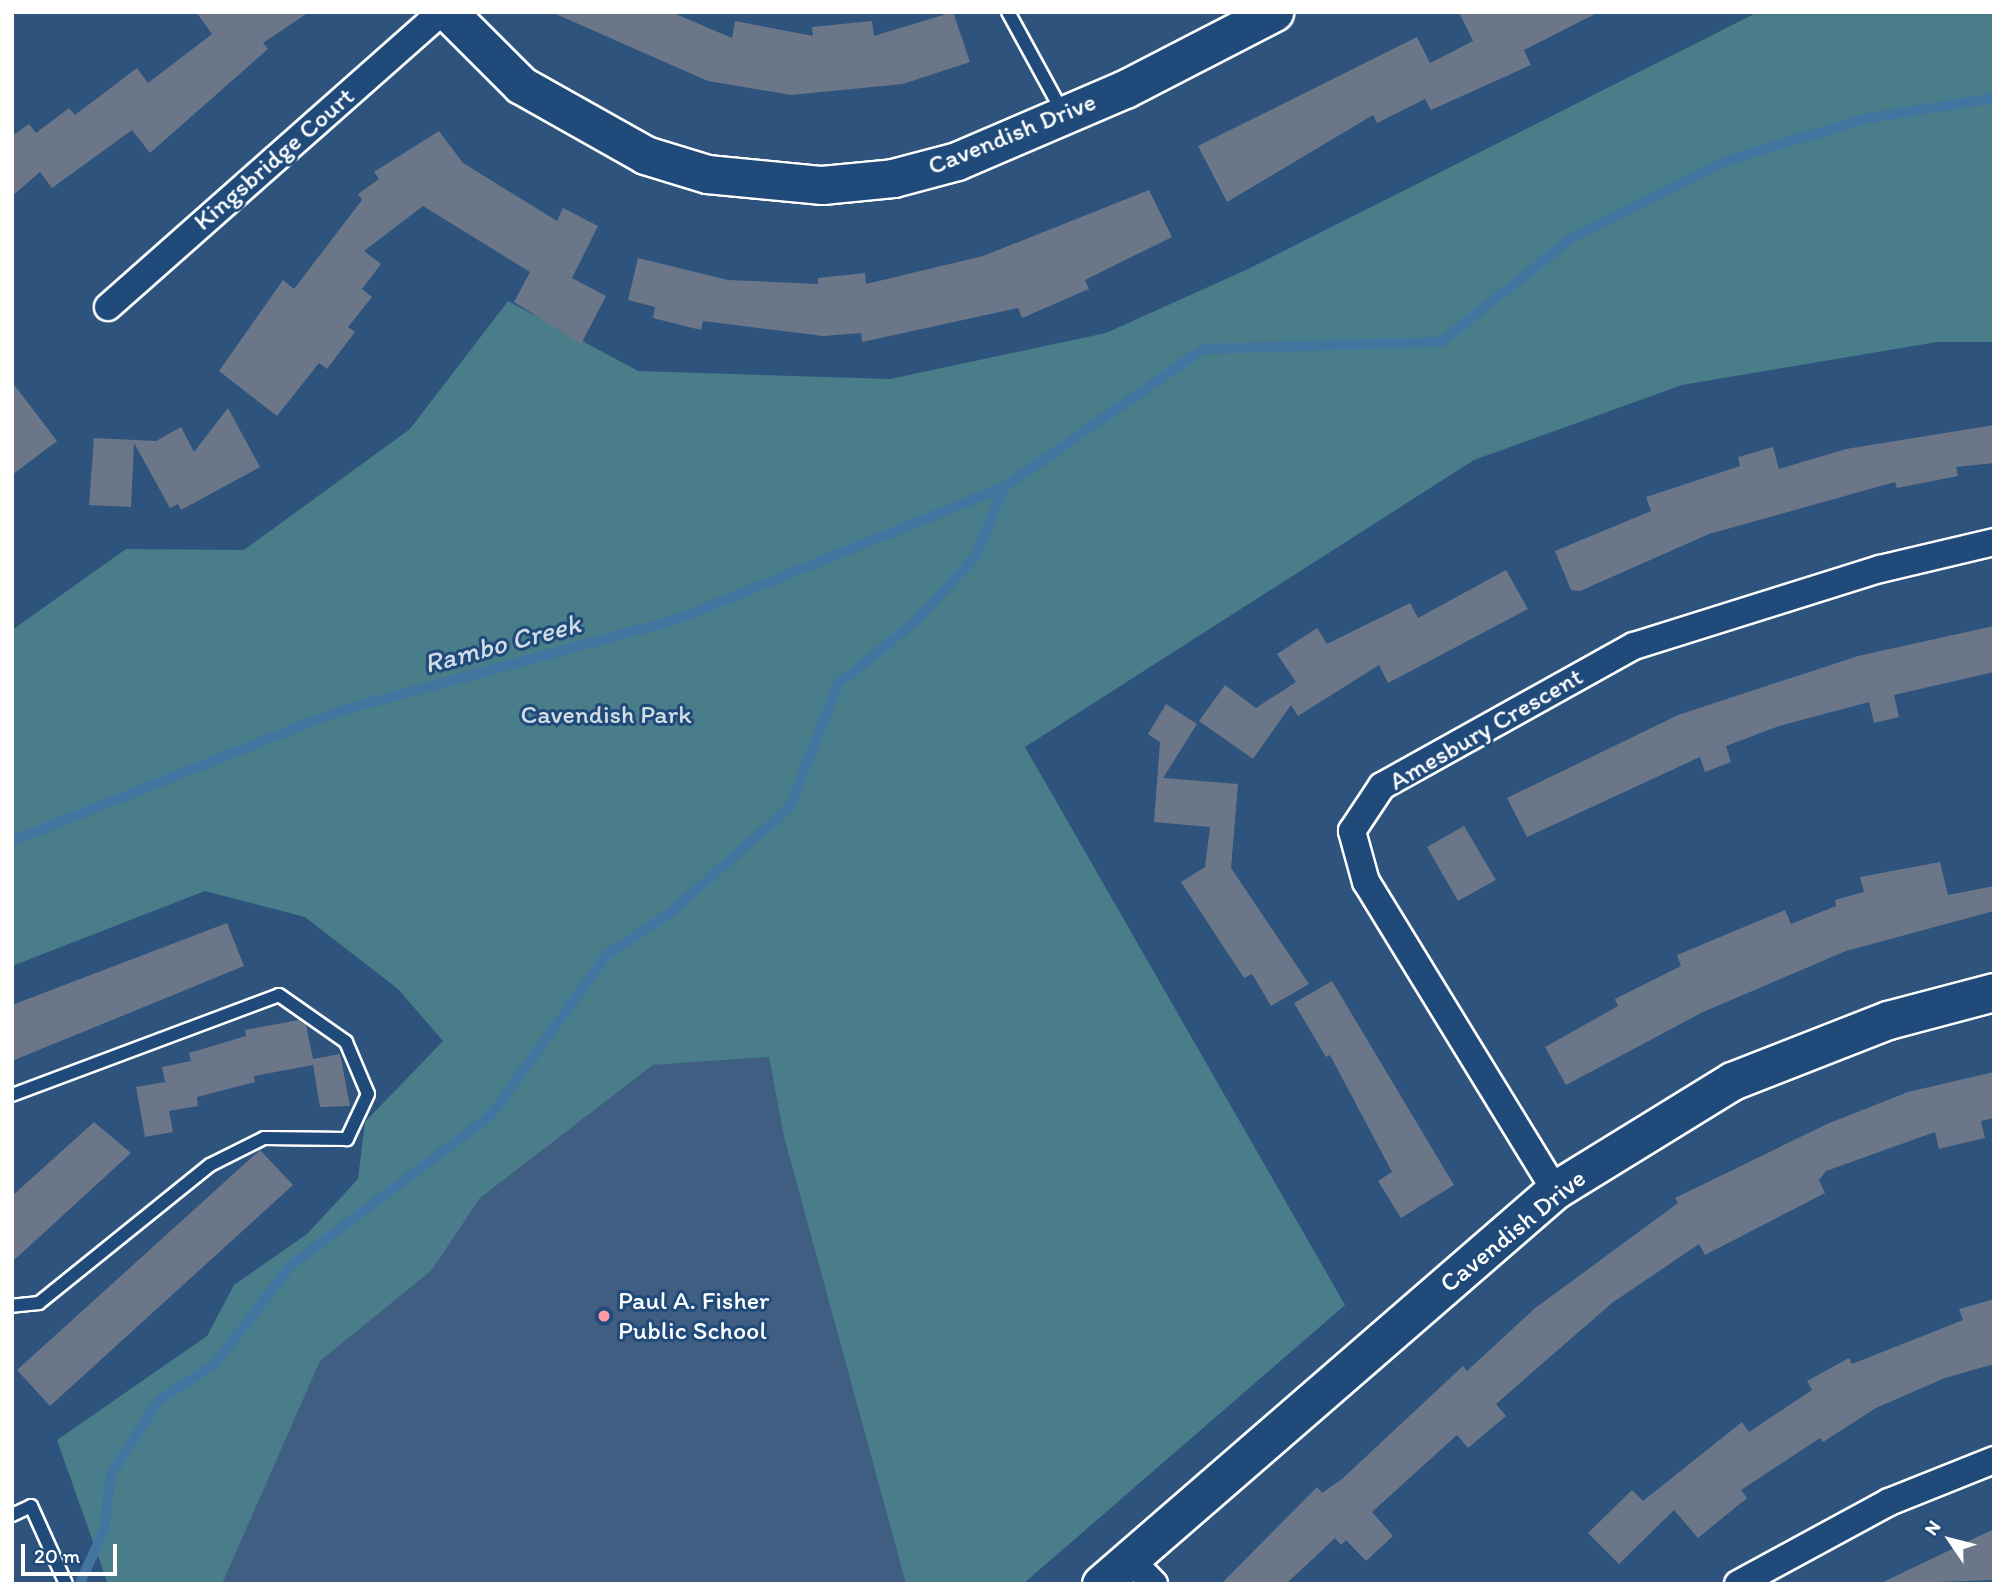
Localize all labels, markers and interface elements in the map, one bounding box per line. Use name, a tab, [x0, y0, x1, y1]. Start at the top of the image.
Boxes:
street label: Kingsbridge Court	[187, 81, 361, 237]
street label: Cavendish Drive	[923, 86, 1101, 182]
water label: Rambo Creek	[420, 606, 584, 680]
street label: Amesbury Crescent	[1384, 661, 1588, 797]
park label: Cavendish Park	[521, 699, 691, 731]
street label: Cavendish Drive	[1434, 1163, 1592, 1299]
place label: Paul A. Fisher Public School	[618, 1285, 769, 1346]
marker: Paul A. Fisher Public School	[596, 1308, 612, 1324]
north arrow	[1915, 1505, 1985, 1575]
text: N	[1919, 1516, 1945, 1540]
scale bar	[24, 1530, 121, 1574]
text: 20 m	[34, 1543, 80, 1568]

